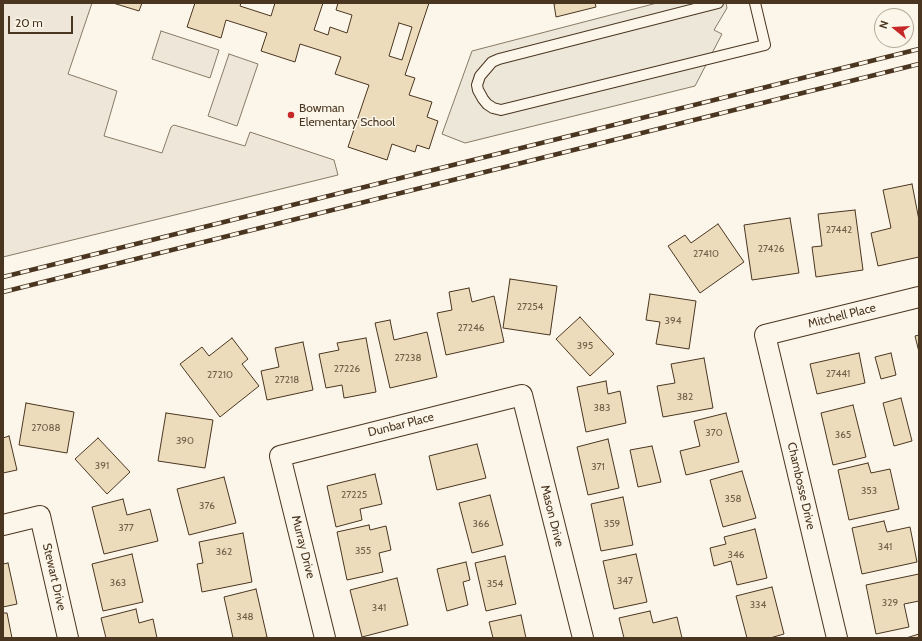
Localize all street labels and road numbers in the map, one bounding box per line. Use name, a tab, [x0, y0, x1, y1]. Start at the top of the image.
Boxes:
street label: Mitchell Place	[807, 301, 877, 331]
street label: Dunbar Place	[367, 410, 435, 440]
street label: Chambosse Drive	[784, 441, 818, 531]
street label: Mason Drive	[537, 484, 567, 548]
street label: Murray Drive	[288, 514, 318, 580]
street label: Stewart Drive	[39, 542, 69, 612]

